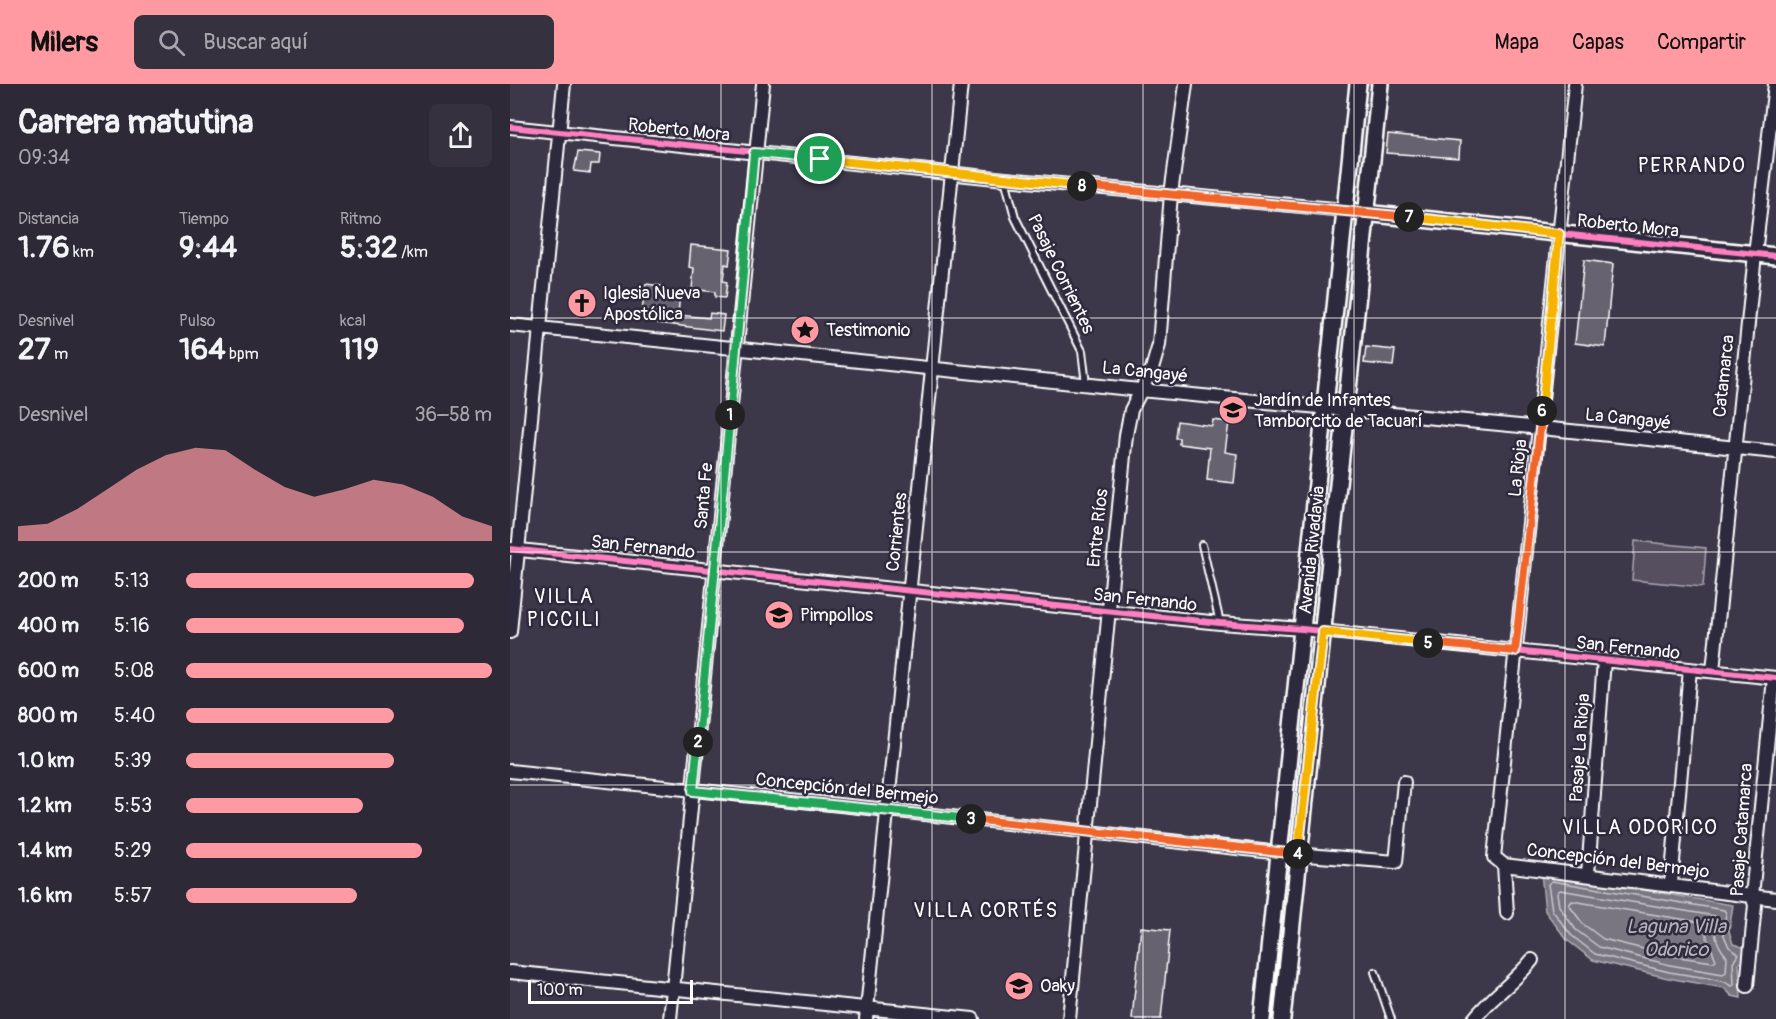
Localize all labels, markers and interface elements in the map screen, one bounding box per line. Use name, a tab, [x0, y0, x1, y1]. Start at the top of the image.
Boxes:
search box	[134, 15, 554, 69]
text: Milers	[30, 25, 98, 60]
icon: search	[155, 26, 188, 59]
text: Buscar aquí	[203, 28, 308, 56]
text: Mapa	[1495, 29, 1539, 56]
text: Capas	[1572, 29, 1624, 56]
text: Compartir	[1657, 29, 1746, 56]
text: Carrera matutina	[18, 102, 254, 143]
button: share	[429, 104, 492, 167]
street label: Roberto Mora	[627, 113, 731, 147]
pin	[794, 133, 845, 184]
icon: arrive	[803, 142, 836, 175]
text: 09:34	[18, 145, 70, 170]
district label: PERRANDO	[1638, 153, 1746, 178]
pin: 8	[1067, 171, 1097, 201]
text: 8	[1078, 176, 1086, 196]
pin: 7	[1394, 202, 1424, 232]
text: 7	[1405, 207, 1413, 227]
text: Distancia	[18, 209, 79, 229]
text: Tiempo	[179, 209, 229, 229]
text: Ritmo	[340, 209, 381, 229]
street label: Roberto Mora	[1576, 209, 1680, 243]
street label: Pasaje Corrientes	[1022, 210, 1100, 338]
text: 1.76	[18, 229, 70, 266]
text: 9:44	[179, 229, 237, 266]
text: 5:32	[340, 229, 398, 266]
text: km	[70, 242, 94, 262]
text: /km	[398, 242, 428, 262]
place label: Iglesia Nueva Apostólica	[603, 282, 700, 326]
church icon: Iglesia Nueva Apostólica	[566, 287, 598, 319]
text: Desnivel	[18, 311, 74, 331]
text: Pulso	[179, 311, 215, 331]
text: kcal	[340, 311, 366, 331]
place icon: Testimonio	[789, 314, 821, 346]
place label: Testimonio	[826, 319, 911, 342]
text: 27	[18, 331, 51, 368]
text: 164	[179, 331, 226, 368]
text: 119	[340, 331, 379, 368]
street label: Catamarca	[1708, 334, 1740, 418]
text: m	[51, 344, 68, 364]
text: bpm	[226, 344, 259, 364]
street label: La Cangayé	[1101, 356, 1189, 388]
place label: Jardín de Infantes Tamborcito de Tacuarí	[1254, 389, 1422, 433]
school or university icon: Jardín de Infantes Tamborcito de Tacuarí	[1217, 394, 1249, 426]
pin: 6	[1527, 396, 1557, 426]
pin: 1	[715, 400, 745, 430]
text: 6	[1537, 401, 1547, 421]
text: Desnivel	[18, 402, 88, 427]
text: 36–58 m	[414, 402, 492, 427]
street label: La Cangayé	[1584, 403, 1672, 435]
text: 1	[727, 405, 733, 425]
street label: La Rioja	[1504, 438, 1532, 498]
street label: Santa Fe	[690, 461, 718, 530]
street label: Avenida Rivadavia	[1294, 485, 1330, 615]
street label: Entre Ríos	[1082, 488, 1114, 568]
street label: Corrientes	[881, 491, 913, 573]
street label: San Fernando	[590, 530, 696, 564]
text: 200 m	[18, 568, 79, 593]
text: 5:13	[114, 568, 149, 593]
street label: San Fernando	[1092, 583, 1198, 617]
district label: VILLA PICCILI	[527, 584, 601, 632]
school or university icon: Pimpollos	[763, 599, 795, 631]
place label: Pimpollos	[800, 604, 873, 627]
text: 400 m	[18, 613, 79, 638]
text: 5:16	[114, 613, 150, 638]
pin: 5	[1413, 628, 1443, 658]
street label: San Fernando	[1575, 631, 1681, 665]
text: 5	[1424, 633, 1432, 653]
text: 600 m	[18, 658, 79, 683]
text: 5:08	[114, 658, 154, 683]
street label: Pasaje La Rioja	[1565, 693, 1595, 803]
text: 800 m	[18, 703, 78, 728]
text: 5:40	[114, 703, 155, 728]
pin: 2	[683, 727, 713, 757]
text: 2	[694, 732, 702, 752]
text: 1.0 km	[18, 748, 74, 773]
text: 5:39	[114, 748, 152, 773]
street label: Pasaje Catamarca	[1726, 762, 1758, 898]
street label: Concepción del Bermejo	[754, 768, 940, 810]
text: 1.2 km	[18, 793, 72, 818]
text: 5:53	[114, 793, 152, 818]
pin: 3	[956, 804, 986, 834]
text: 3	[967, 809, 975, 829]
district label: VILLA ODORICO	[1562, 815, 1718, 840]
text: 1.4 km	[18, 838, 72, 863]
text: 5:29	[114, 838, 152, 863]
street label: Concepción del Bermejo	[1525, 838, 1711, 884]
pin: 4	[1283, 839, 1313, 869]
text: 4	[1293, 844, 1303, 864]
text: 1.6 km	[18, 883, 72, 908]
text: 5:57	[114, 883, 152, 908]
district label: VILLA CORTÉS	[913, 898, 1059, 923]
water label: Laguna Villa Odorico	[1626, 914, 1728, 962]
school or university icon: Oaky	[1003, 970, 1035, 1002]
place label: Oaky	[1040, 975, 1075, 998]
scale bar	[528, 977, 693, 1004]
text: 100 m	[537, 980, 583, 1000]

